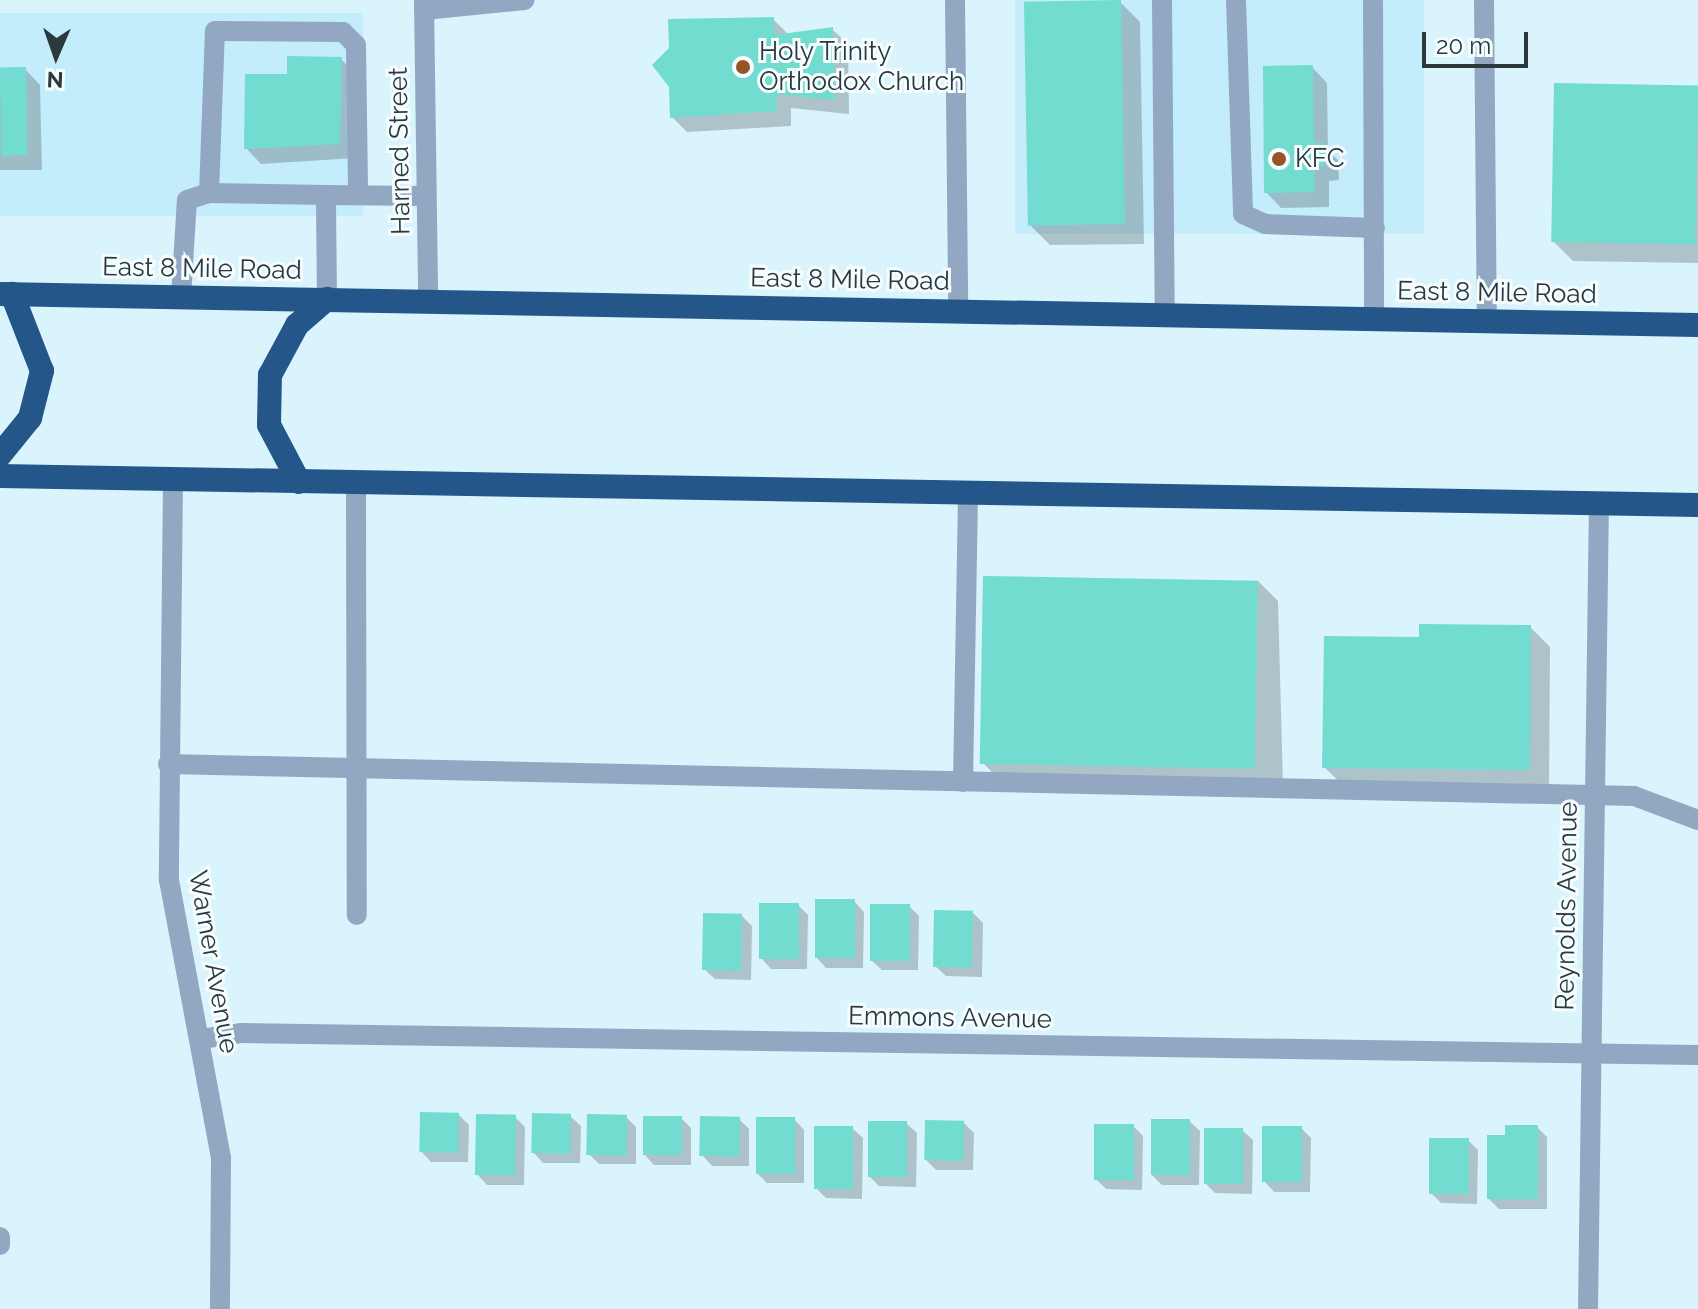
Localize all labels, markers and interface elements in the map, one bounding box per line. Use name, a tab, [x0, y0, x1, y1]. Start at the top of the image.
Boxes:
north arrow	[16, 16, 96, 96]
scale bar	[1426, 16, 1532, 66]
text: 20 m	[1436, 31, 1491, 60]
place label: Holy Trinity Orthodox Church	[759, 36, 964, 98]
marker: Holy Trinity Orthodox Church	[734, 58, 752, 76]
text: N	[46, 67, 64, 93]
street label: Harned Street	[383, 67, 417, 235]
place label: KFC	[1295, 143, 1345, 175]
marker: KFC	[1270, 150, 1288, 168]
street label: East 8 Mile Road	[102, 252, 302, 286]
street label: East 8 Mile Road	[750, 263, 950, 297]
street label: East 8 Mile Road	[1397, 276, 1597, 310]
street label: Reynolds Avenue	[1550, 801, 1584, 1011]
street label: Warner Avenue	[181, 867, 245, 1057]
street label: Emmons Avenue	[847, 1001, 1053, 1035]

